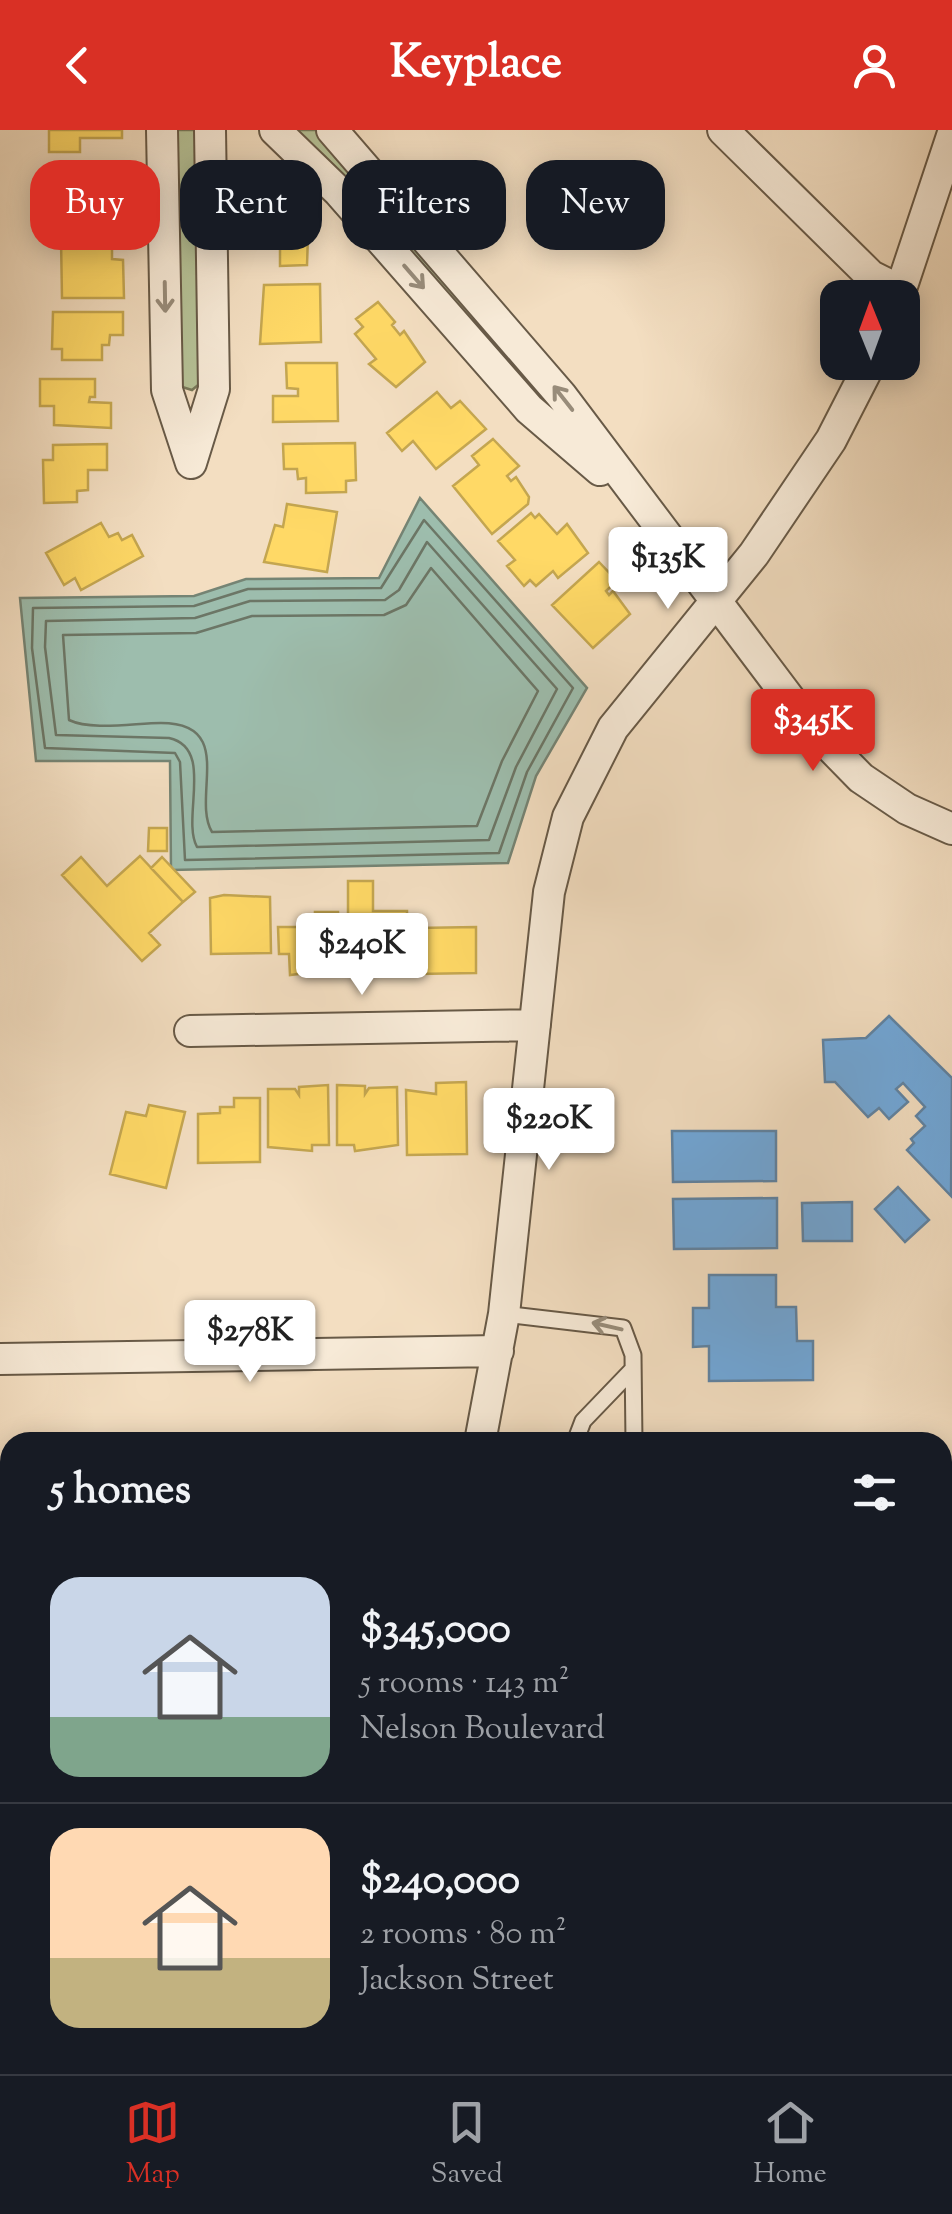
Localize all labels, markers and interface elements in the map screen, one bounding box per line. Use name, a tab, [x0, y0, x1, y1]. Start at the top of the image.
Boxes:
text: Keyplace	[390, 33, 562, 98]
icon: back	[50, 38, 105, 93]
icon: person	[847, 38, 902, 93]
chip: Buy	[30, 160, 160, 250]
chip: Rent	[180, 160, 322, 250]
chip: Filters	[342, 160, 506, 250]
chip: New	[526, 160, 665, 250]
one-way arrow	[402, 264, 425, 289]
one-way arrow	[156, 280, 174, 313]
north arrow	[820, 280, 920, 380]
map controls	[820, 280, 920, 380]
one-way arrow	[552, 386, 574, 412]
pin: $135K	[598, 527, 738, 612]
text: $135K	[631, 536, 705, 582]
pin: $345K	[743, 689, 883, 774]
text: $345K	[773, 698, 853, 744]
pin: $240K	[292, 913, 432, 998]
text: $240K	[318, 922, 406, 968]
pin: $220K	[479, 1088, 619, 1173]
text: $220K	[505, 1097, 593, 1143]
pin: $278K	[180, 1300, 320, 1385]
text: $278K	[206, 1309, 294, 1355]
one-way arrow	[592, 1316, 624, 1334]
text: 5 homes	[50, 1462, 191, 1522]
icon: filters	[847, 1465, 902, 1520]
text: $345,000	[360, 1601, 511, 1661]
icon: home	[130, 1617, 250, 1737]
text: 5 rooms · 143 m²	[360, 1661, 570, 1707]
text: Nelson Boulevard	[360, 1707, 605, 1753]
text: $240,000	[360, 1852, 520, 1912]
icon: home	[130, 1868, 250, 1988]
text: 2 rooms · 80 m²	[360, 1912, 567, 1958]
text: Jackson Street	[360, 1958, 554, 2004]
tab: Map	[125, 2095, 180, 2195]
tab: Saved	[431, 2095, 503, 2195]
tab: Home	[753, 2095, 827, 2195]

